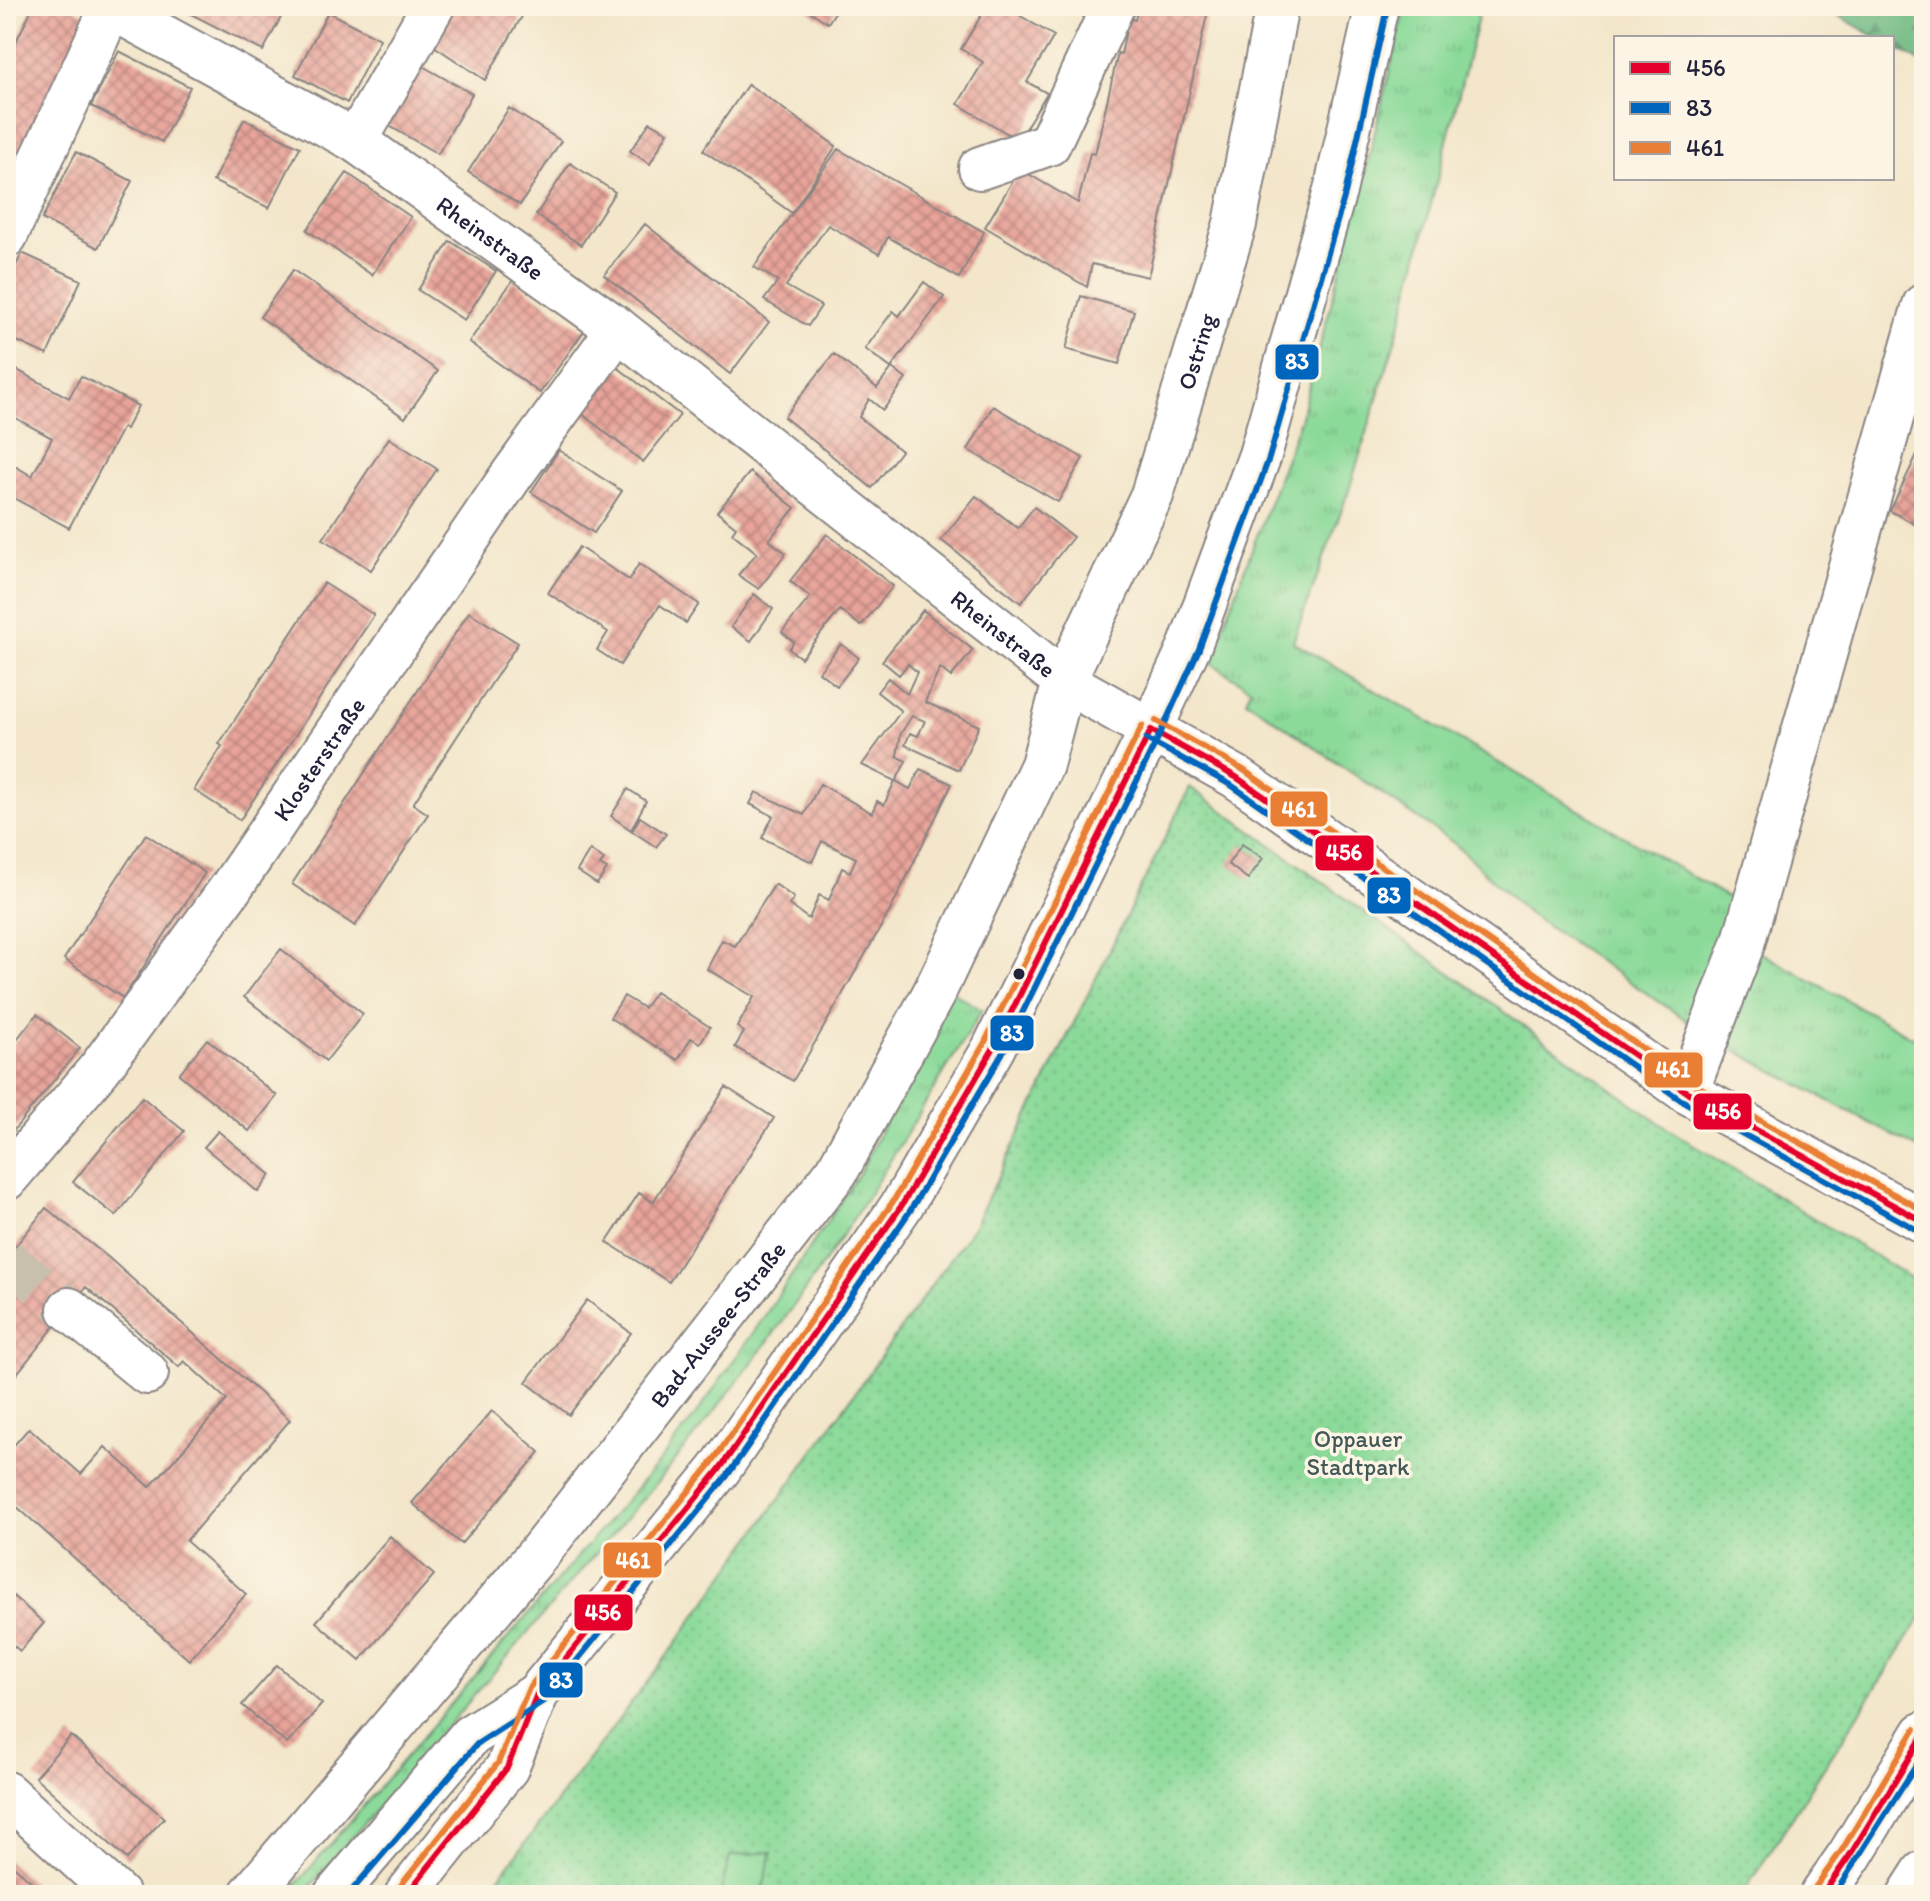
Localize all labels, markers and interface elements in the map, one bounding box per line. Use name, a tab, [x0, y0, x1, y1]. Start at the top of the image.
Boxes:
legend	[1614, 36, 1894, 180]
text: 456	[1686, 53, 1726, 82]
text: 83	[1686, 93, 1712, 122]
text: 461	[1686, 133, 1724, 162]
street label: Rheinstraße	[431, 189, 550, 286]
street label: Ostring	[1171, 309, 1222, 393]
line badge: 83	[1274, 343, 1320, 381]
text: 83	[1285, 348, 1309, 375]
street label: Rheinstraße	[945, 583, 1062, 684]
street label: Klosterstraße	[266, 692, 371, 826]
line badge: 461	[1269, 790, 1329, 828]
text: 461	[1281, 796, 1317, 823]
line badge: 456	[1314, 834, 1375, 872]
text: 456	[1326, 839, 1363, 866]
line badge: 83	[1366, 876, 1412, 915]
text: 83	[1377, 882, 1401, 909]
unlabelled marker	[1011, 966, 1027, 982]
line badge: 83	[989, 1014, 1035, 1052]
text: 83	[1000, 1020, 1024, 1047]
line badge: 461	[1643, 1051, 1704, 1089]
text: 461	[1655, 1056, 1691, 1083]
line badge: 456	[1692, 1092, 1753, 1131]
text: 456	[1705, 1098, 1742, 1125]
street label: Bad-Aussee-Straße	[644, 1235, 791, 1413]
park label: Oppauer Stadtpark	[1307, 1424, 1410, 1481]
line badge: 461	[602, 1541, 663, 1579]
text: 461	[615, 1547, 651, 1574]
line badge: 456	[573, 1593, 634, 1632]
text: 456	[585, 1599, 622, 1626]
line badge: 83	[538, 1661, 584, 1699]
text: 83	[549, 1667, 573, 1694]

